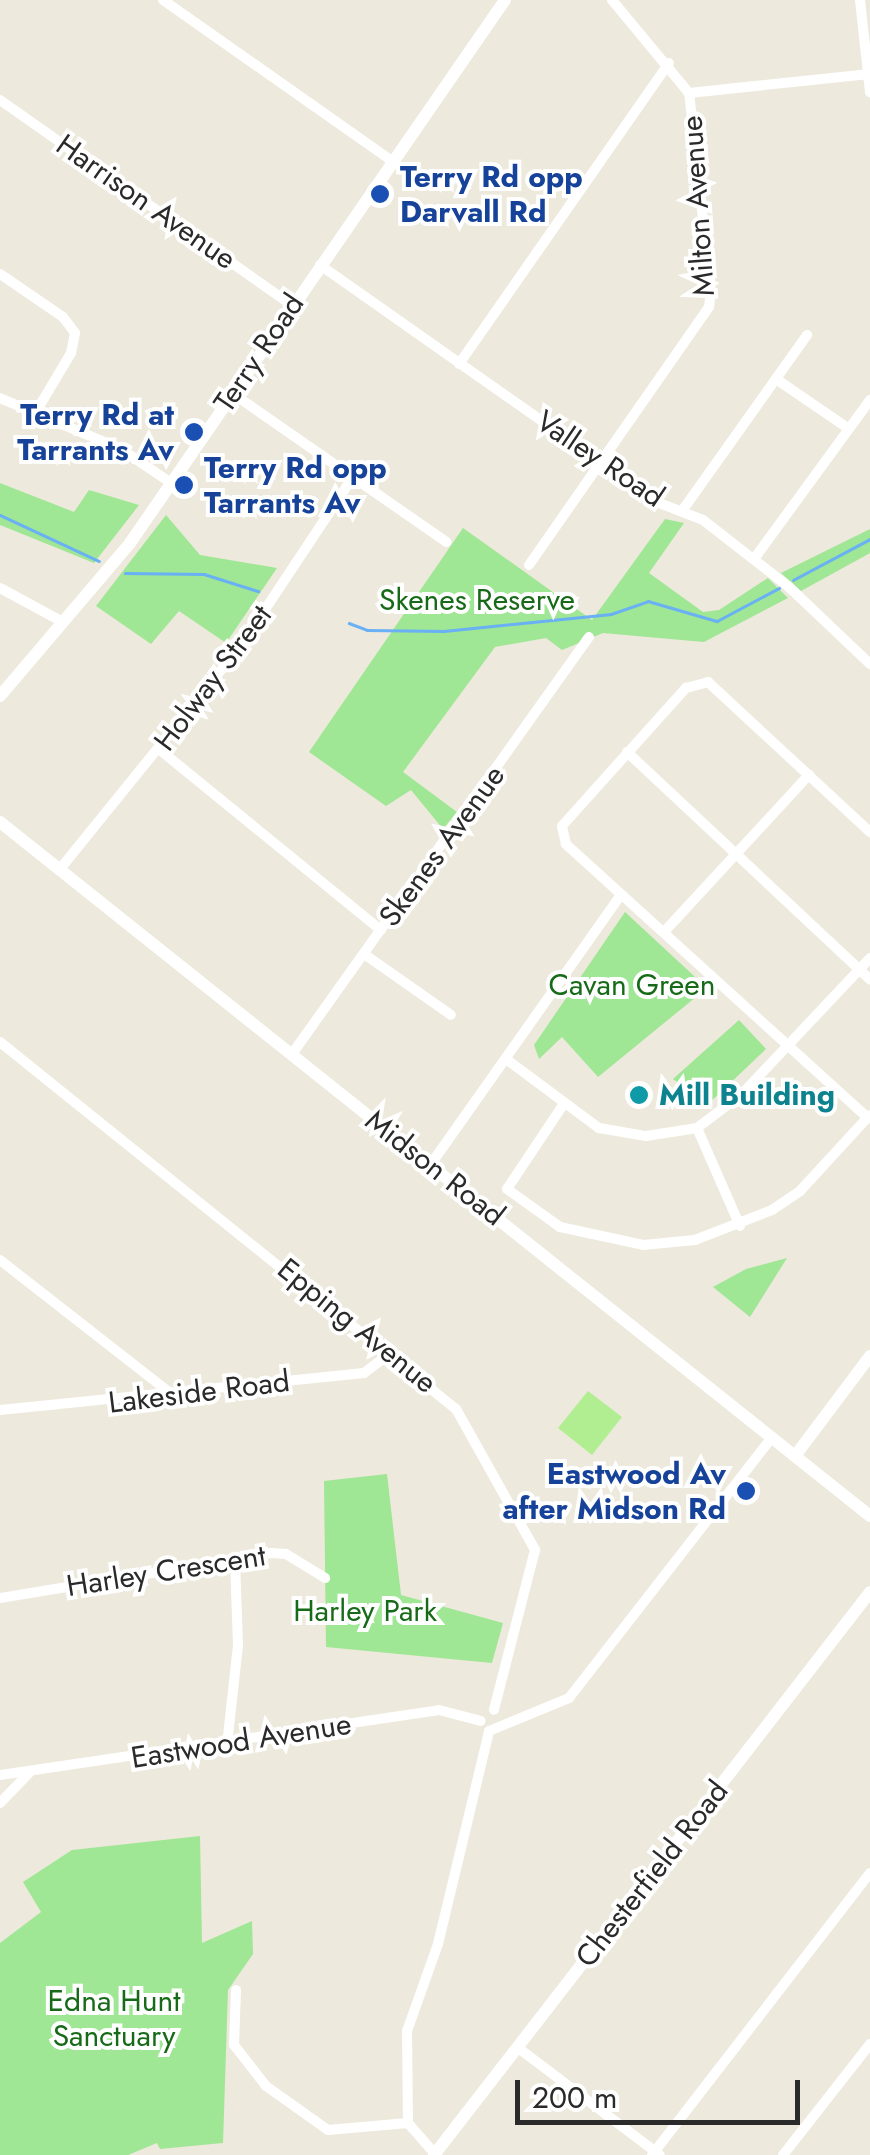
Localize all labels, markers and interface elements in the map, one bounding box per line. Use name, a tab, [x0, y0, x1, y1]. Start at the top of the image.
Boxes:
street label: Milton Avenue	[674, 115, 722, 297]
street label: Harrison Avenue	[49, 127, 243, 277]
place label: Terry Rd opp Darvall Rd	[400, 159, 583, 230]
marker: Terry Rd opp Darvall Rd	[369, 183, 391, 205]
street label: Terry Road	[206, 287, 312, 419]
place label: Terry Rd at Tarrants Av	[17, 397, 174, 468]
street label: Valley Road	[529, 403, 671, 515]
marker: Terry Rd at Tarrants Av	[183, 421, 205, 443]
place label: Terry Rd opp Tarrants Av	[204, 450, 387, 520]
marker: Terry Rd opp Tarrants Av	[173, 474, 195, 496]
park label: Skenes Reserve	[379, 582, 575, 618]
street label: Holway Street	[147, 598, 279, 758]
street label: Skenes Avenue	[371, 758, 513, 934]
park label: Cavan Green	[549, 967, 715, 1003]
place label: Mill Building	[659, 1077, 835, 1113]
marker: Mill Building	[628, 1084, 650, 1106]
street label: Midson Road	[358, 1102, 512, 1234]
street label: Epping Avenue	[270, 1251, 444, 1401]
street label: Lakeside Road	[106, 1363, 292, 1421]
place label: Eastwood Av after Midson Rd	[502, 1456, 726, 1526]
marker: Eastwood Av after Midson Rd	[735, 1480, 757, 1502]
street label: Harley Crescent	[64, 1538, 268, 1604]
park label: Harley Park	[293, 1593, 437, 1629]
street label: Eastwood Avenue	[128, 1706, 354, 1776]
street label: Chesterfield Road	[568, 1774, 736, 1974]
park label: Edna Hunt Sanctuary	[48, 1983, 180, 2054]
scale bar	[520, 2060, 805, 2122]
text: 200 m	[532, 2076, 617, 2119]

